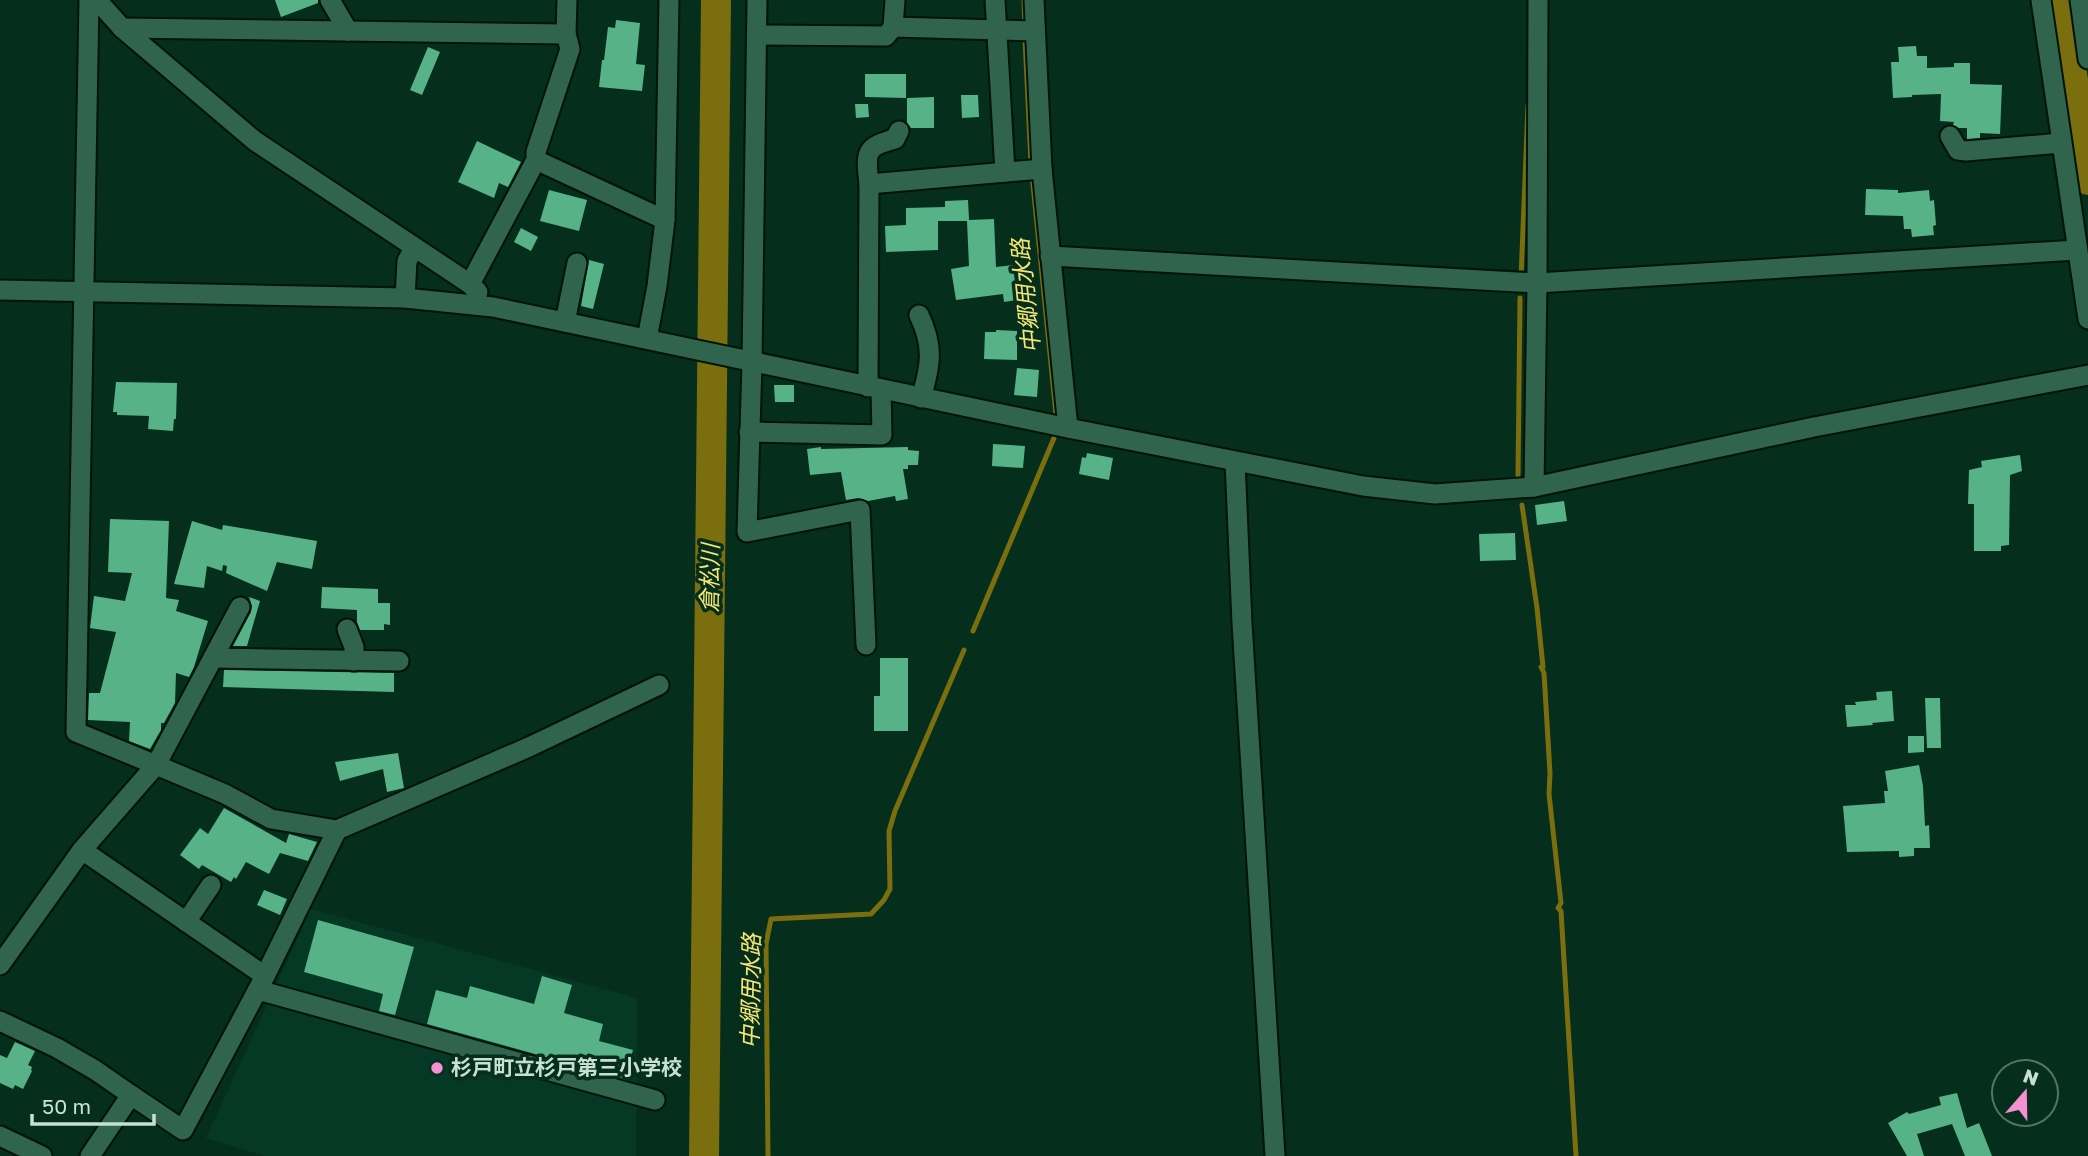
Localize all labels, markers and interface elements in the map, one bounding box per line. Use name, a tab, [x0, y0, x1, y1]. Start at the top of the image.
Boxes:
water label: 中郷用水路	[1005, 235, 1045, 355]
water label: 倉松川	[694, 540, 724, 613]
water label: 中郷用水路	[735, 931, 765, 1049]
place label: 杉戸町立杉戸第三小学校	[451, 1054, 682, 1080]
north arrow	[1990, 1058, 2060, 1128]
marker: 杉戸町立杉戸第三小学校	[429, 1060, 445, 1076]
text: N	[2020, 1063, 2042, 1090]
scale bar	[32, 1082, 154, 1126]
text: 50 m	[42, 1093, 91, 1119]

